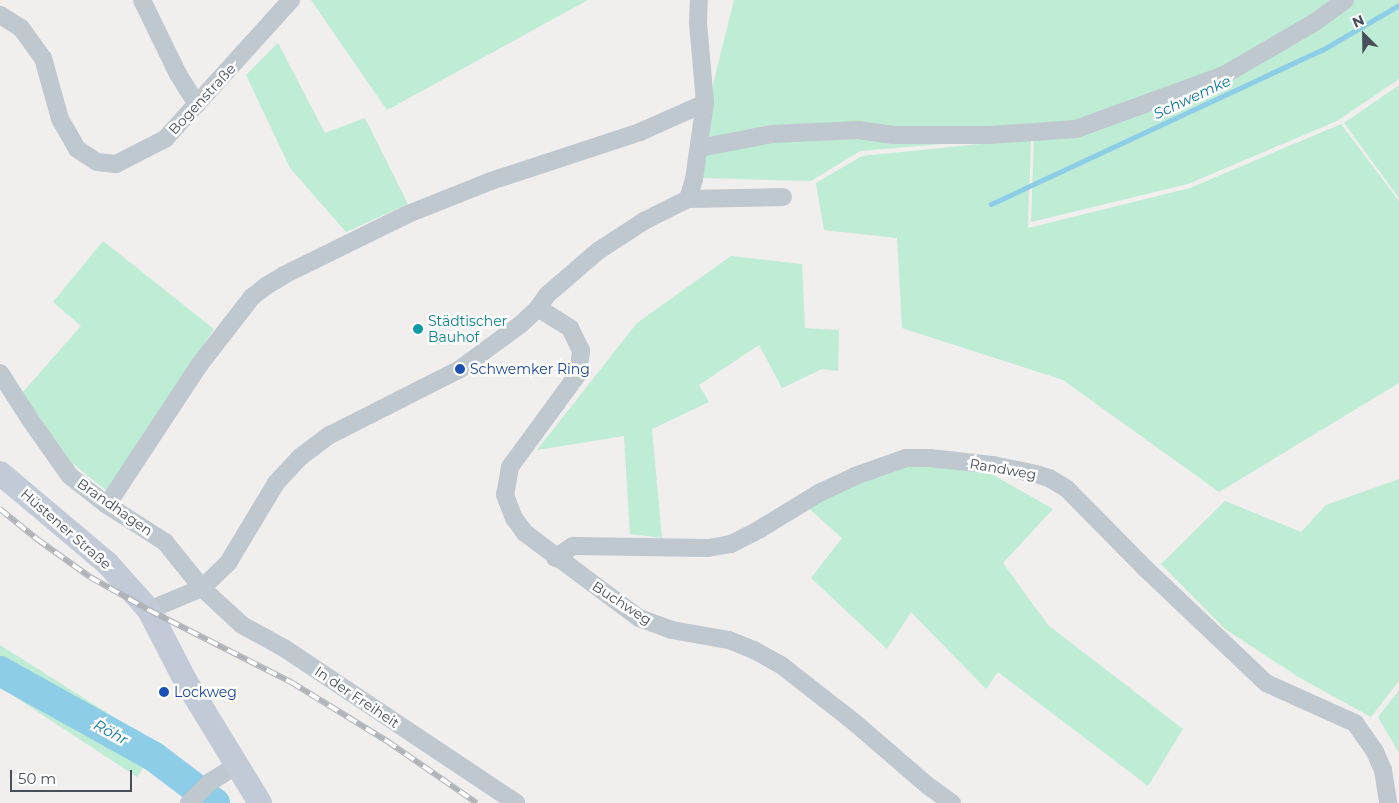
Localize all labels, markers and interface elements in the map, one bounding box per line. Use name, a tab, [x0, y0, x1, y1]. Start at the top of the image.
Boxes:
north arrow	[1339, 10, 1389, 60]
text: N	[1349, 11, 1367, 32]
street label: Bogenstraße	[165, 60, 239, 138]
water label: Schwemke	[1151, 71, 1233, 123]
place label: Städtischer Bauhof	[428, 313, 507, 346]
marker: Städtischer Bauhof	[412, 323, 424, 335]
place label: Schwemker Ring	[470, 361, 590, 377]
marker: Schwemker Ring	[454, 363, 466, 375]
street label: Randweg	[968, 455, 1038, 483]
street label: Brandhagen	[74, 475, 156, 539]
street label: Hüstener Straße	[17, 485, 115, 573]
street label: Buchweg	[589, 578, 655, 628]
street label: In der Freiheit	[312, 663, 402, 731]
place label: Lockweg	[174, 684, 237, 700]
marker: Lockweg	[158, 686, 170, 698]
water label: Röhr	[91, 715, 131, 749]
scale bar	[12, 760, 135, 792]
text: 50 m	[18, 769, 56, 788]

